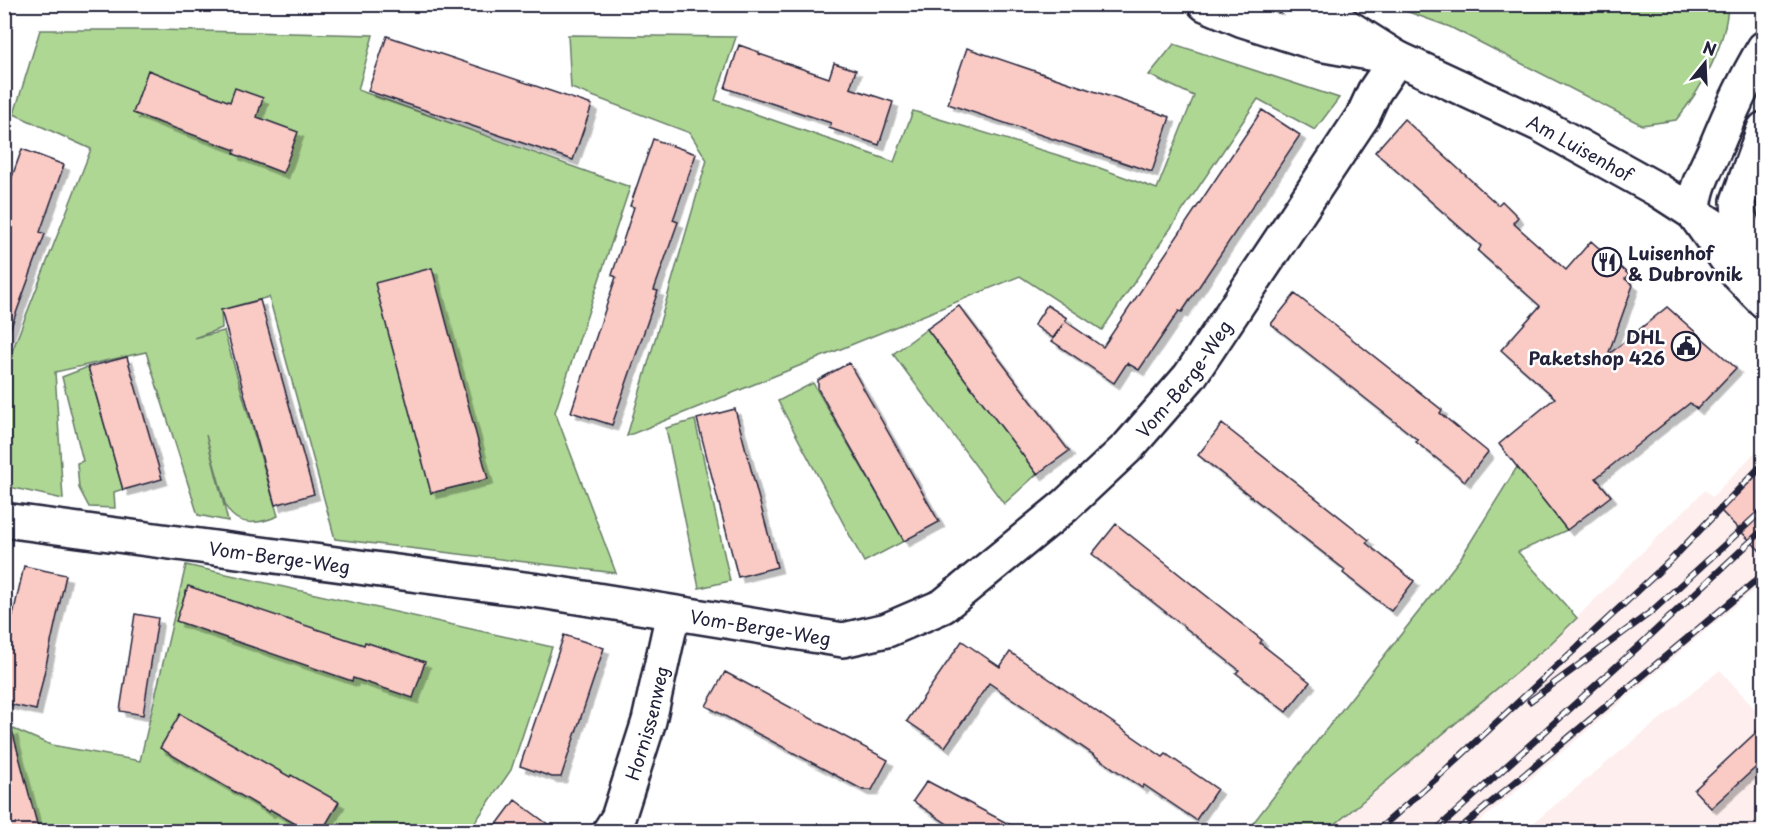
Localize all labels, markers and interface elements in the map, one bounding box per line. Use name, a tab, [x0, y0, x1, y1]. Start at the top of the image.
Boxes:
north arrow	[1675, 33, 1735, 93]
text: N	[1700, 34, 1720, 61]
street label: Am Luisenhof	[1523, 107, 1640, 188]
place label: Luisenhof & Dubrovnik	[1628, 239, 1743, 287]
restaurant icon: Luisenhof & Dubrovnik	[1591, 246, 1623, 278]
street label: Vom-Berge-Weg	[1129, 314, 1237, 443]
place label: DHL Paketshop 426	[1528, 323, 1665, 371]
public building icon: DHL Paketshop 426	[1670, 330, 1702, 362]
street label: Vom-Berge-Weg	[207, 534, 352, 579]
street label: Vom-Berge-Weg	[688, 602, 833, 651]
street label: Hornissenweg	[617, 663, 674, 783]

